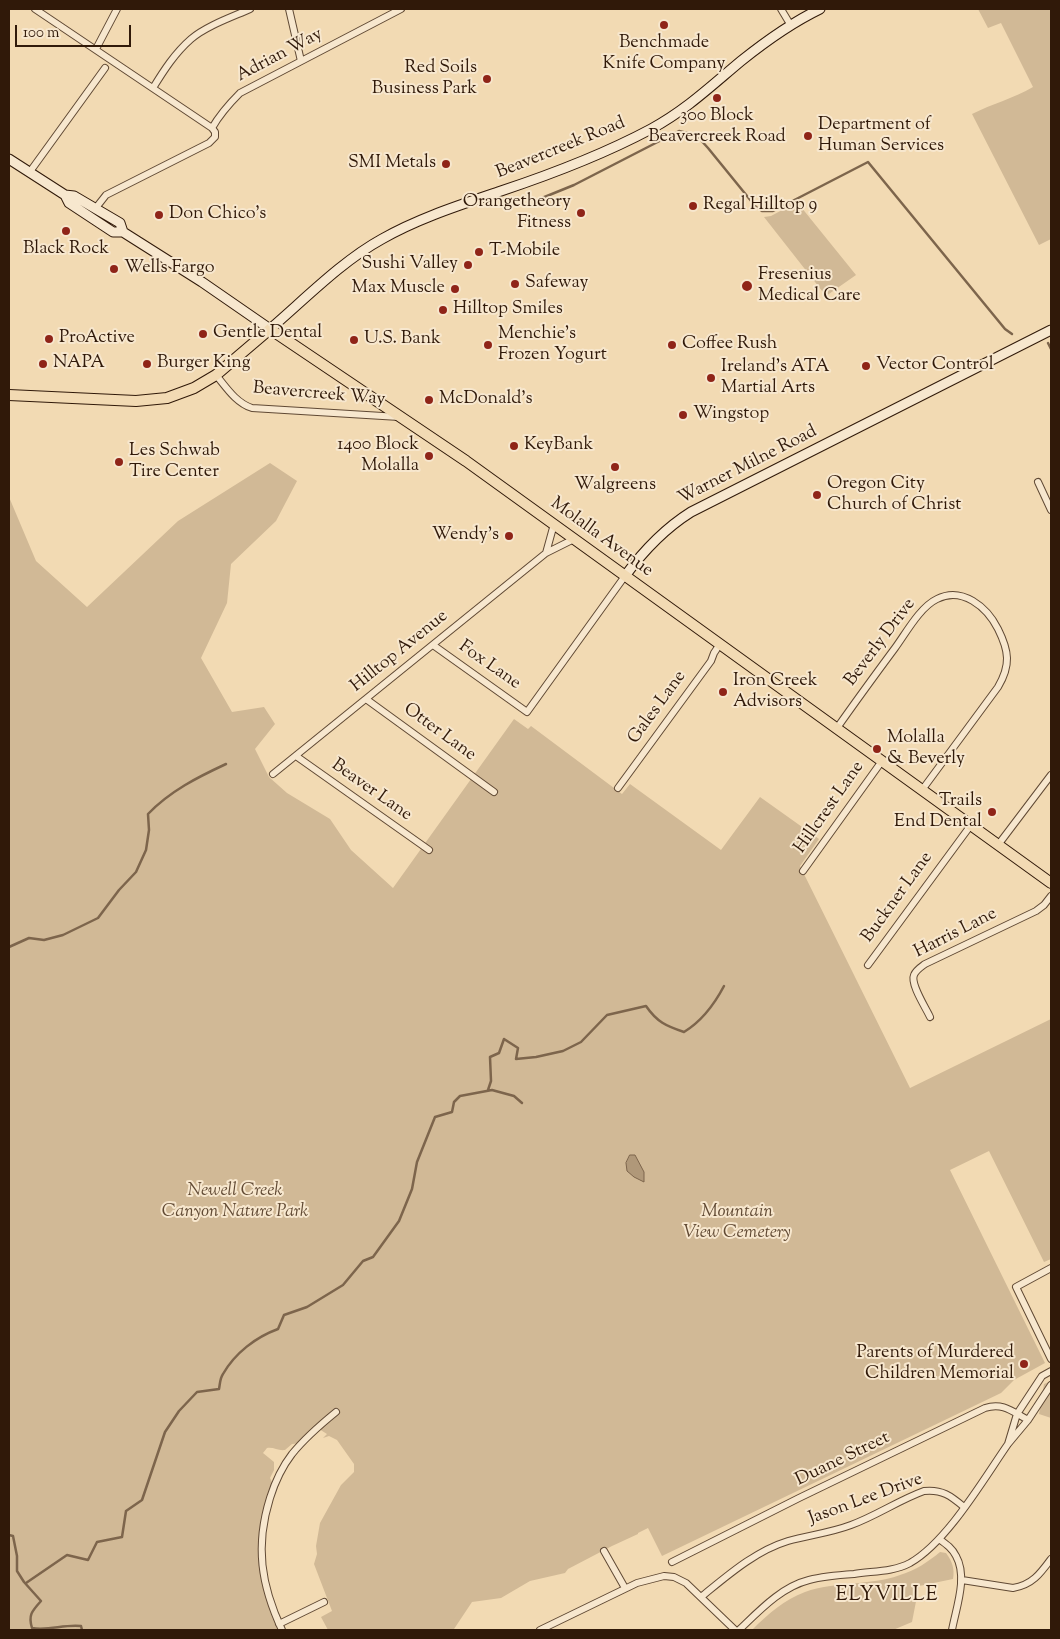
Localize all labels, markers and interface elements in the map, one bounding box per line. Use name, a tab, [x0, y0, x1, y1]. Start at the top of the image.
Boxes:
scale bar	[18, 15, 134, 47]
marker: Benchmade Knife Company	[658, 19, 670, 31]
text: 100 m	[23, 23, 59, 44]
street label: Adrian Way	[233, 24, 327, 88]
place label: Benchmade Knife Company	[603, 33, 725, 76]
place label: Red Soils Business Park	[372, 58, 477, 100]
marker: Red Soils Business Park	[481, 73, 493, 85]
marker: 300 Block Beavercreek Road	[711, 92, 723, 104]
place label: 300 Block Beavercreek Road	[648, 106, 786, 148]
street label: Beavercreek Road	[493, 113, 629, 185]
place label: Department of Human Services	[818, 115, 944, 158]
marker: Department of Human Services	[802, 130, 814, 142]
place label: SMI Metals	[348, 153, 436, 175]
marker: SMI Metals	[440, 158, 452, 170]
place label: Orangetheory Fitness	[463, 192, 571, 234]
place label: Regal Hilltop 9	[703, 195, 817, 217]
marker: Regal Hilltop 9	[687, 200, 699, 212]
place label: Don Chico's	[169, 204, 266, 226]
marker: Orangetheory Fitness	[575, 207, 587, 219]
marker: Don Chico's	[153, 209, 165, 221]
marker: Black Rock	[60, 225, 72, 237]
place label: Black Rock	[23, 239, 109, 261]
place label: T-Mobile	[489, 241, 560, 263]
marker: T-Mobile	[473, 246, 485, 258]
place label: Sushi Valley	[362, 254, 458, 276]
place label: Wells Fargo	[124, 258, 215, 280]
marker: Sushi Valley	[462, 259, 474, 271]
marker: Wells Fargo	[108, 263, 120, 275]
place label: Fresenius Medical Care	[758, 265, 861, 308]
place label: Safeway	[525, 273, 588, 295]
place label: Max Muscle	[351, 278, 445, 300]
marker: Safeway	[509, 278, 521, 290]
marker: Fresenius Medical Care	[740, 279, 754, 293]
marker: Max Muscle	[449, 283, 461, 295]
place label: Hilltop Smiles	[453, 299, 563, 321]
marker: Hilltop Smiles	[437, 304, 449, 316]
place label: Gentle Dental	[213, 323, 322, 345]
place label: Menchie's Frozen Yogurt	[498, 324, 607, 366]
place label: ProActive	[59, 328, 135, 350]
marker: Gentle Dental	[197, 328, 209, 340]
place label: U.S. Bank	[364, 329, 441, 351]
marker: ProActive	[43, 333, 55, 345]
marker: U.S. Bank	[348, 334, 360, 346]
place label: Coffee Rush	[682, 334, 777, 356]
marker: Menchie's Frozen Yogurt	[482, 339, 494, 351]
marker: Coffee Rush	[666, 339, 678, 351]
place label: NAPA	[53, 353, 105, 375]
place label: Burger King	[157, 353, 251, 375]
place label: Vector Control	[876, 355, 994, 377]
place label: Ireland's ATA Martial Arts	[721, 357, 830, 399]
marker: NAPA	[37, 358, 49, 370]
marker: Burger King	[141, 358, 153, 370]
marker: Vector Control	[860, 360, 872, 372]
marker: Ireland's ATA Martial Arts	[705, 372, 717, 384]
street label: Beavercreek Way	[252, 378, 386, 412]
place label: McDonald's	[439, 389, 533, 411]
marker: McDonald's	[423, 394, 435, 406]
place label: Wingstop	[693, 404, 769, 426]
marker: Wingstop	[677, 409, 689, 421]
street label: Warner Milne Road	[675, 422, 821, 510]
place label: 1400 Block Molalla	[337, 435, 419, 478]
place label: KeyBank	[524, 435, 593, 457]
marker: KeyBank	[508, 440, 520, 452]
place label: Les Schwab Tire Center	[129, 441, 220, 484]
marker: 1400 Block Molalla	[423, 450, 435, 462]
marker: Les Schwab Tire Center	[113, 456, 125, 468]
marker: Walgreens	[609, 461, 621, 473]
place label: Oregon City Church of Christ	[827, 474, 961, 516]
place label: Walgreens	[574, 475, 656, 497]
marker: Oregon City Church of Christ	[811, 489, 823, 501]
street label: Molalla Avenue	[545, 494, 657, 582]
place label: Wendy's	[432, 525, 499, 547]
marker: Wendy's	[503, 530, 515, 542]
street label: Beverly Drive	[841, 595, 921, 691]
street label: Hilltop Avenue	[347, 606, 453, 698]
street label: Fox Lane	[454, 637, 524, 695]
street label: Gales Lane	[624, 667, 692, 749]
place label: Iron Creek Advisors	[733, 671, 817, 714]
marker: Iron Creek Advisors	[717, 686, 729, 698]
street label: Otter Lane	[398, 699, 480, 767]
place label: Molalla & Beverly	[887, 728, 965, 771]
marker: Molalla & Beverly	[871, 743, 883, 755]
street label: Beaver Lane	[326, 755, 416, 827]
street label: Hillcrest Lane	[790, 758, 870, 858]
place label: Trails End Dental	[894, 791, 982, 834]
marker: Trails End Dental	[986, 806, 998, 818]
street label: Buckner Lane	[858, 848, 938, 948]
street label: Harris Lane	[911, 904, 1001, 964]
park label: Newell Creek Canyon Nature Park	[162, 1181, 308, 1224]
park label: Mountain View Cemetery	[683, 1202, 791, 1244]
place label: Parents of Murdered Children Memorial	[856, 1343, 1014, 1386]
marker: Parents of Murdered Children Memorial	[1018, 1358, 1030, 1370]
street label: Duane Street	[792, 1428, 894, 1492]
street label: Jason Lee Drive	[806, 1469, 926, 1531]
district label: ELYVILLE	[834, 1585, 940, 1609]

